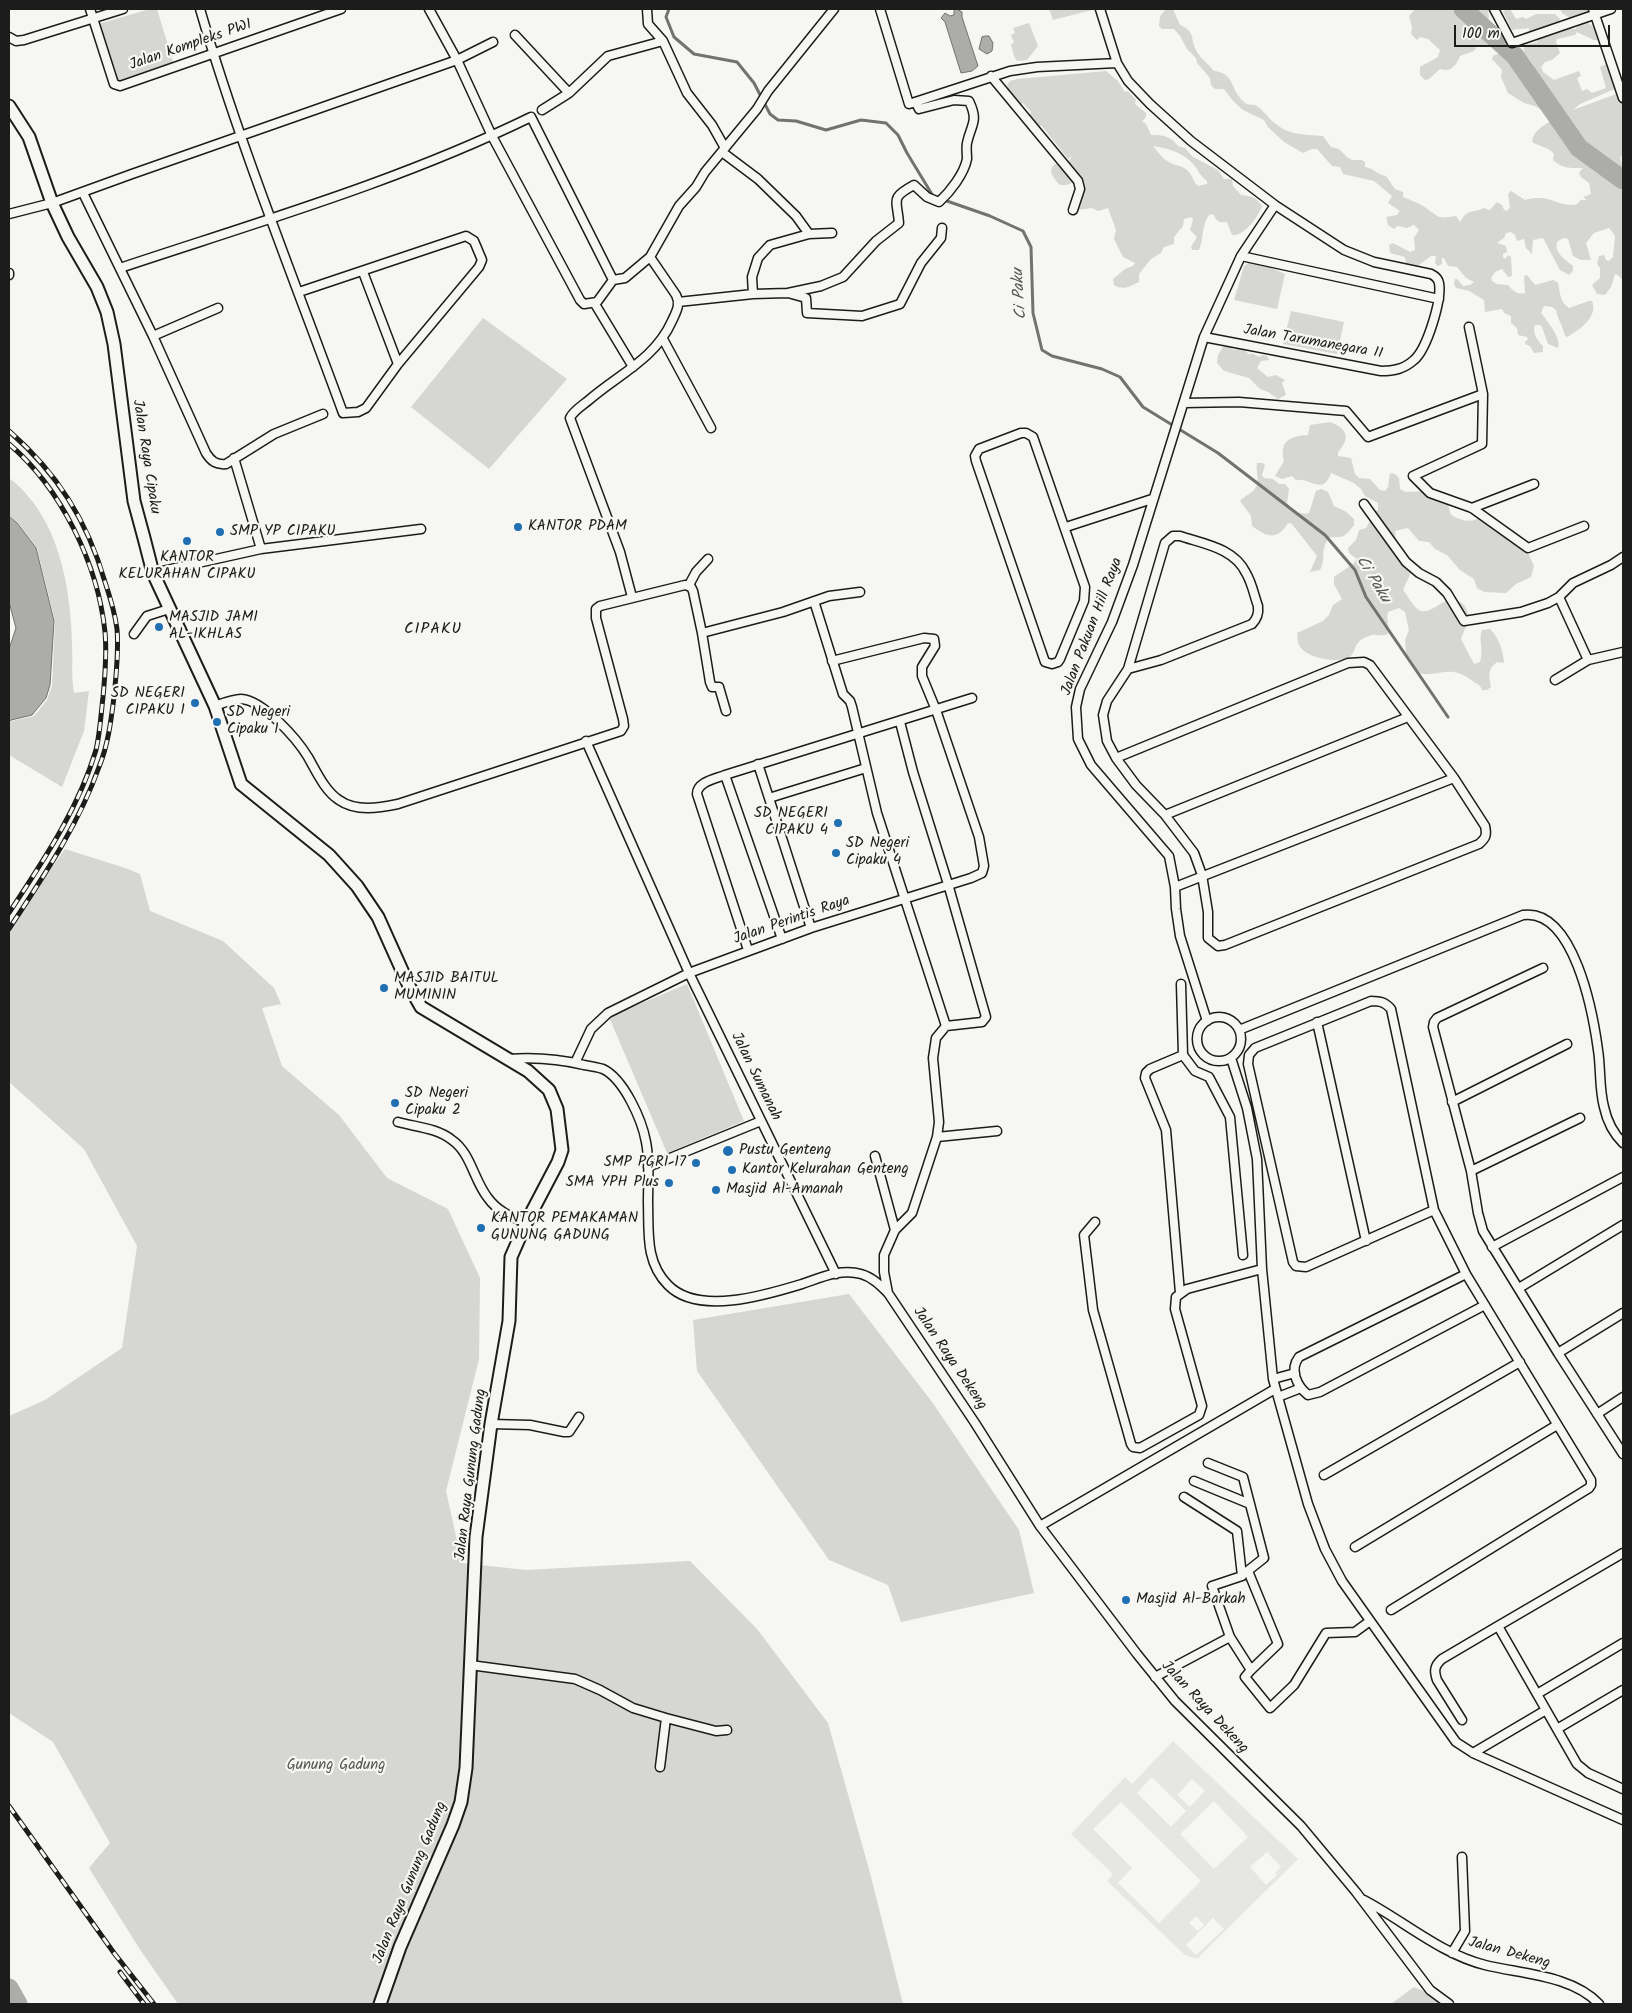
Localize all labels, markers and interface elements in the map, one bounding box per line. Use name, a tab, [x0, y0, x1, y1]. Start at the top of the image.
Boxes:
scale bar	[1457, 15, 1613, 47]
street label: Jalan Kompleks PWI	[128, 17, 254, 75]
text: 100 m	[1462, 22, 1500, 46]
water label: Ci Paku	[1010, 268, 1032, 320]
street label: Jalan Tarumanegara II	[1242, 322, 1384, 364]
street label: Jalan Raya Cipaku	[127, 398, 163, 516]
place label: KANTOR PDAM	[528, 518, 627, 536]
marker: KANTOR PDAM	[512, 521, 524, 533]
place label: SMP YP CIPAKU	[230, 523, 335, 541]
marker: SMP YP CIPAKU	[214, 526, 226, 538]
marker: KANTOR KELURAHAN CIPAKU	[181, 535, 193, 547]
place label: KANTOR KELURAHAN CIPAKU	[119, 549, 255, 584]
water label: Ci Paku	[1351, 553, 1393, 607]
street label: Jalan Pakuan Hill Raya	[1058, 556, 1128, 698]
place label: MASJID JAMI AL-IKHLAS	[169, 609, 258, 644]
district label: CIPAKU	[403, 620, 463, 640]
marker: MASJID JAMI AL-IKHLAS	[153, 621, 165, 633]
place label: SD NEGERI CIPAKU 1	[111, 685, 185, 720]
marker: SD NEGERI CIPAKU 1	[189, 697, 201, 709]
place label: SD Negeri Cipaku 1	[227, 704, 290, 739]
marker: SD Negeri Cipaku 1	[211, 716, 223, 728]
place label: SD NEGERI CIPAKU 4	[754, 805, 828, 840]
marker: SD NEGERI CIPAKU 4	[832, 817, 844, 829]
place label: SD Negeri Cipaku 4	[846, 835, 909, 870]
marker: SD Negeri Cipaku 4	[830, 847, 842, 859]
street label: Jalan Perintis Raya	[731, 893, 853, 949]
place label: MASJID BAITUL MUMININ	[394, 970, 499, 1005]
marker: MASJID BAITUL MUMININ	[378, 982, 390, 994]
street label: Jalan Sumanah	[726, 1030, 784, 1124]
place label: SD Negeri Cipaku 2	[405, 1085, 468, 1120]
marker: SD Negeri Cipaku 2	[389, 1097, 401, 1109]
place label: Pustu Genteng	[739, 1142, 831, 1160]
marker: Pustu Genteng	[721, 1144, 735, 1158]
place label: SMP PGRI 17	[604, 1154, 686, 1172]
marker: SMP PGRI 17	[690, 1157, 702, 1169]
place label: Kantor Kelurahan Genteng	[742, 1161, 909, 1179]
marker: Kantor Kelurahan Genteng	[726, 1164, 738, 1176]
place label: SMA YPH Plus	[566, 1174, 659, 1192]
marker: SMA YPH Plus	[663, 1177, 675, 1189]
place label: Masjid Al-Amanah	[726, 1181, 843, 1199]
marker: Masjid Al-Amanah	[710, 1184, 722, 1196]
place label: KANTOR PEMAKAMAN GUNUNG GADUNG	[491, 1210, 638, 1245]
marker: KANTOR PEMAKAMAN GUNUNG GADUNG	[475, 1222, 487, 1234]
street label: Jalan Raya Dekeng	[908, 1304, 990, 1414]
street label: Jalan Raya Gunung Gadung	[453, 1388, 491, 1562]
place label: Masjid Al-Barkah	[1136, 1591, 1245, 1609]
marker: Masjid Al-Barkah	[1120, 1594, 1132, 1606]
street label: Jalan Raya Dekeng	[1157, 1658, 1251, 1758]
park label: Gunung Gadung	[287, 1757, 385, 1775]
street label: Jalan Raya Gunung Gadung	[370, 1799, 452, 1967]
street label: Jalan Dekeng	[1466, 1934, 1552, 1974]

